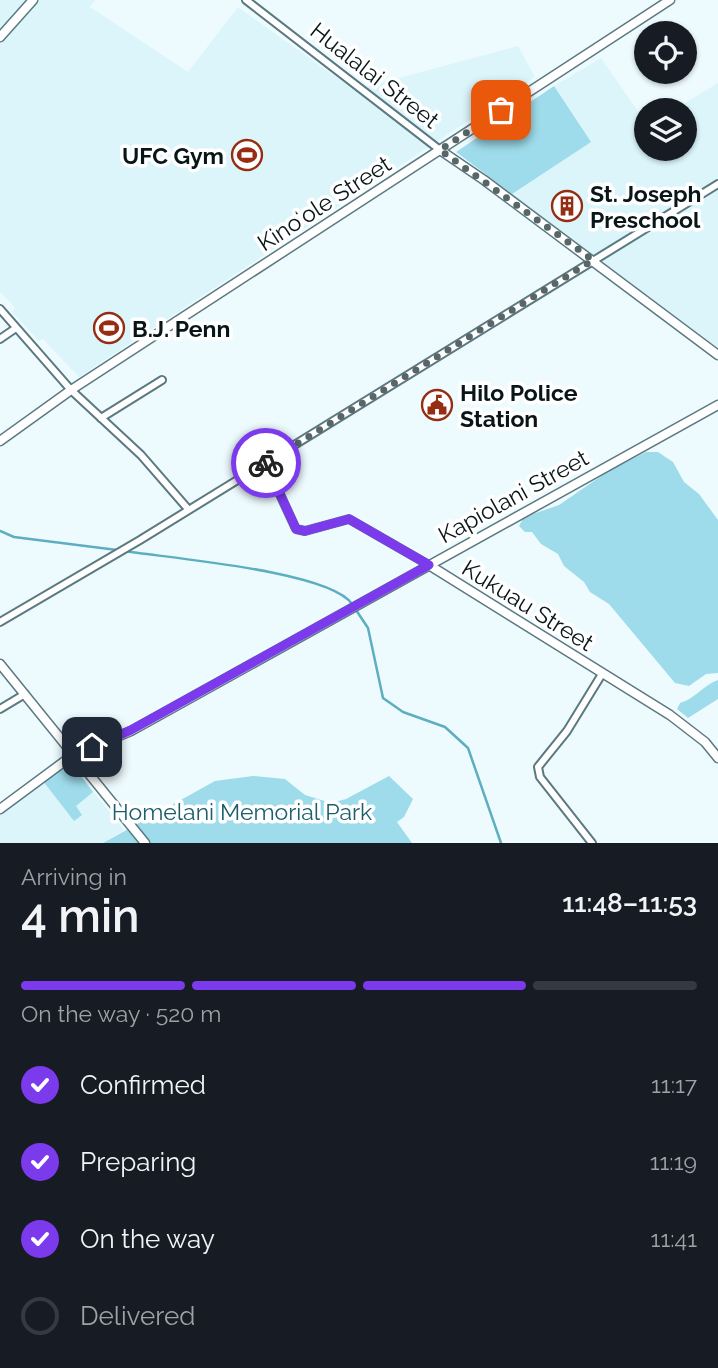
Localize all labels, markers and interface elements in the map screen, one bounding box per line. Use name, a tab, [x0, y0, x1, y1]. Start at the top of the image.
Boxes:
street label: Hualalai Street	[305, 17, 445, 134]
map controls	[634, 21, 697, 161]
button: locate	[634, 21, 697, 84]
pin	[471, 80, 531, 140]
icon: bag	[482, 91, 520, 129]
button: layers	[634, 98, 697, 161]
sports icon: UFC Gym	[230, 138, 264, 172]
place label: UFC Gym	[122, 142, 224, 169]
street label: Kinoʻole Street	[252, 150, 396, 256]
place label: St. Joseph Preschool	[590, 180, 701, 233]
building icon: St. Joseph Preschool	[550, 189, 584, 223]
sports icon: B.J. Penn	[92, 311, 126, 345]
place label: B.J. Penn	[132, 315, 230, 342]
place label: Hilo Police Station	[460, 379, 578, 432]
public building icon: Hilo Police Station	[420, 388, 454, 422]
courier	[231, 428, 301, 498]
icon: bike	[247, 444, 285, 482]
street label: Kapiolani Street	[433, 444, 593, 548]
street label: Kukuau Street	[457, 554, 599, 656]
pin	[62, 717, 122, 777]
icon: home	[73, 728, 111, 766]
park label: Homelani Memorial Park	[112, 798, 372, 825]
text: Arriving in	[21, 863, 127, 890]
text: 11:48–11:53	[562, 888, 697, 918]
text: 4 min	[21, 889, 140, 943]
text: On the way · 520 m	[21, 1000, 221, 1027]
icon: check	[21, 1066, 59, 1104]
text: Confirmed	[80, 1070, 206, 1100]
text: 11:17	[651, 1071, 697, 1098]
icon: check	[21, 1143, 59, 1181]
text: Preparing	[80, 1147, 196, 1177]
text: 11:19	[650, 1148, 697, 1175]
icon: check	[21, 1220, 59, 1258]
text: On the way	[80, 1224, 215, 1254]
text: 11:41	[651, 1225, 697, 1252]
text: Delivered	[80, 1301, 195, 1331]

